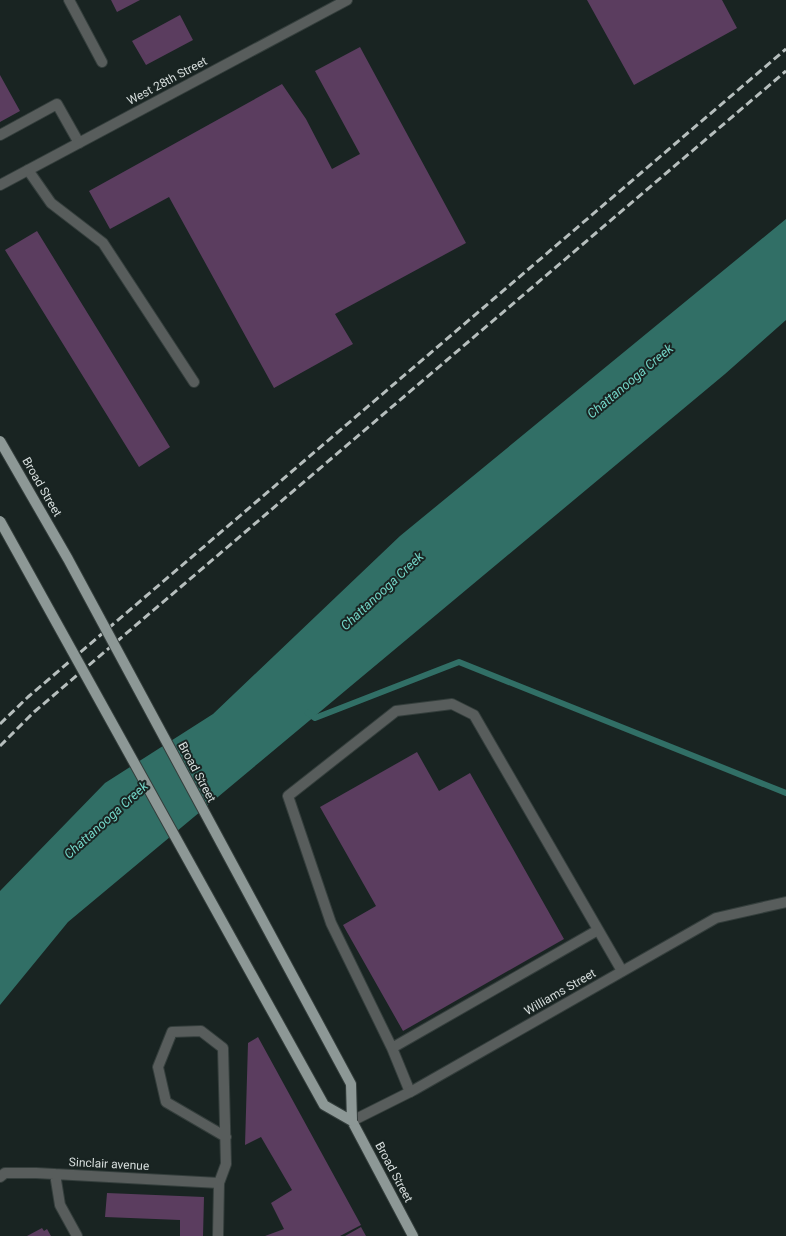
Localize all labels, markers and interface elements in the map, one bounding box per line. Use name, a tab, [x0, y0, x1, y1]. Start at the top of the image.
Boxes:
street label: West 28th Street	[125, 54, 209, 108]
water label: Chattanooga Creek	[584, 340, 677, 421]
street label: Broad Street	[19, 455, 65, 519]
water label: Chattanooga Creek	[337, 548, 427, 633]
street label: Broad Street	[175, 739, 219, 805]
water label: Chattanooga Creek	[61, 778, 151, 862]
street label: Williams Street	[522, 966, 598, 1018]
street label: Broad Street	[372, 1139, 416, 1205]
street label: Sinclair avenue	[68, 1155, 150, 1173]

